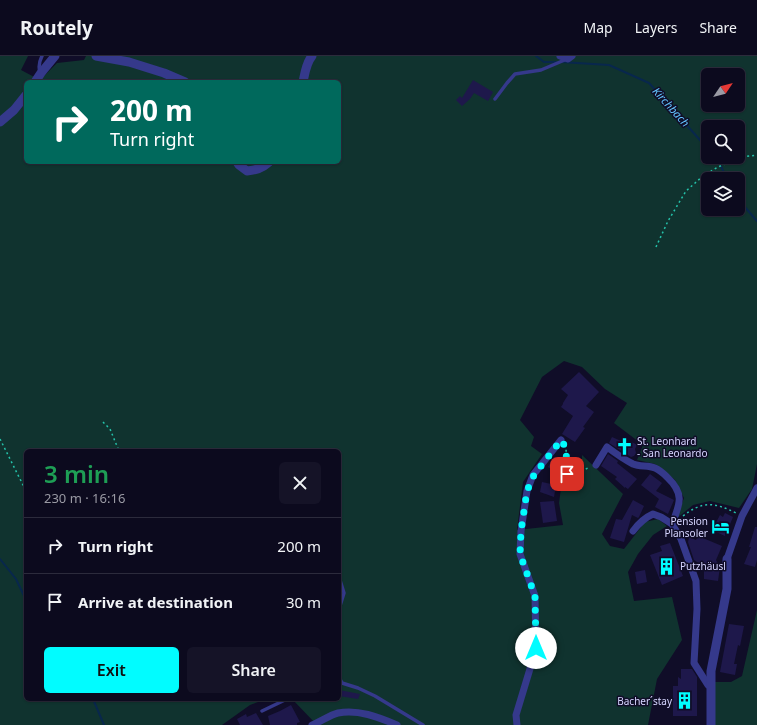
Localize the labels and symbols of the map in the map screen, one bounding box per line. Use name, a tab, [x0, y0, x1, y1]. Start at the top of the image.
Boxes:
north arrow	[701, 68, 745, 112]
water label: Kirchbach	[650, 84, 693, 130]
place label: St. Leonhard - San Leonardo	[637, 434, 708, 460]
church icon: St. Leonhard - San Leonardo	[614, 437, 634, 457]
pin	[550, 457, 584, 491]
place label: Pension Plansoler	[664, 514, 708, 540]
hotel icon: Pension Plansoler	[711, 517, 731, 537]
building icon: Putzhäusl	[657, 556, 677, 576]
place label: Putzhäusl	[680, 559, 726, 573]
position arrow	[515, 627, 557, 669]
building icon: Bacher´stay	[675, 691, 695, 711]
place label: Bacher´stay	[617, 694, 673, 708]

